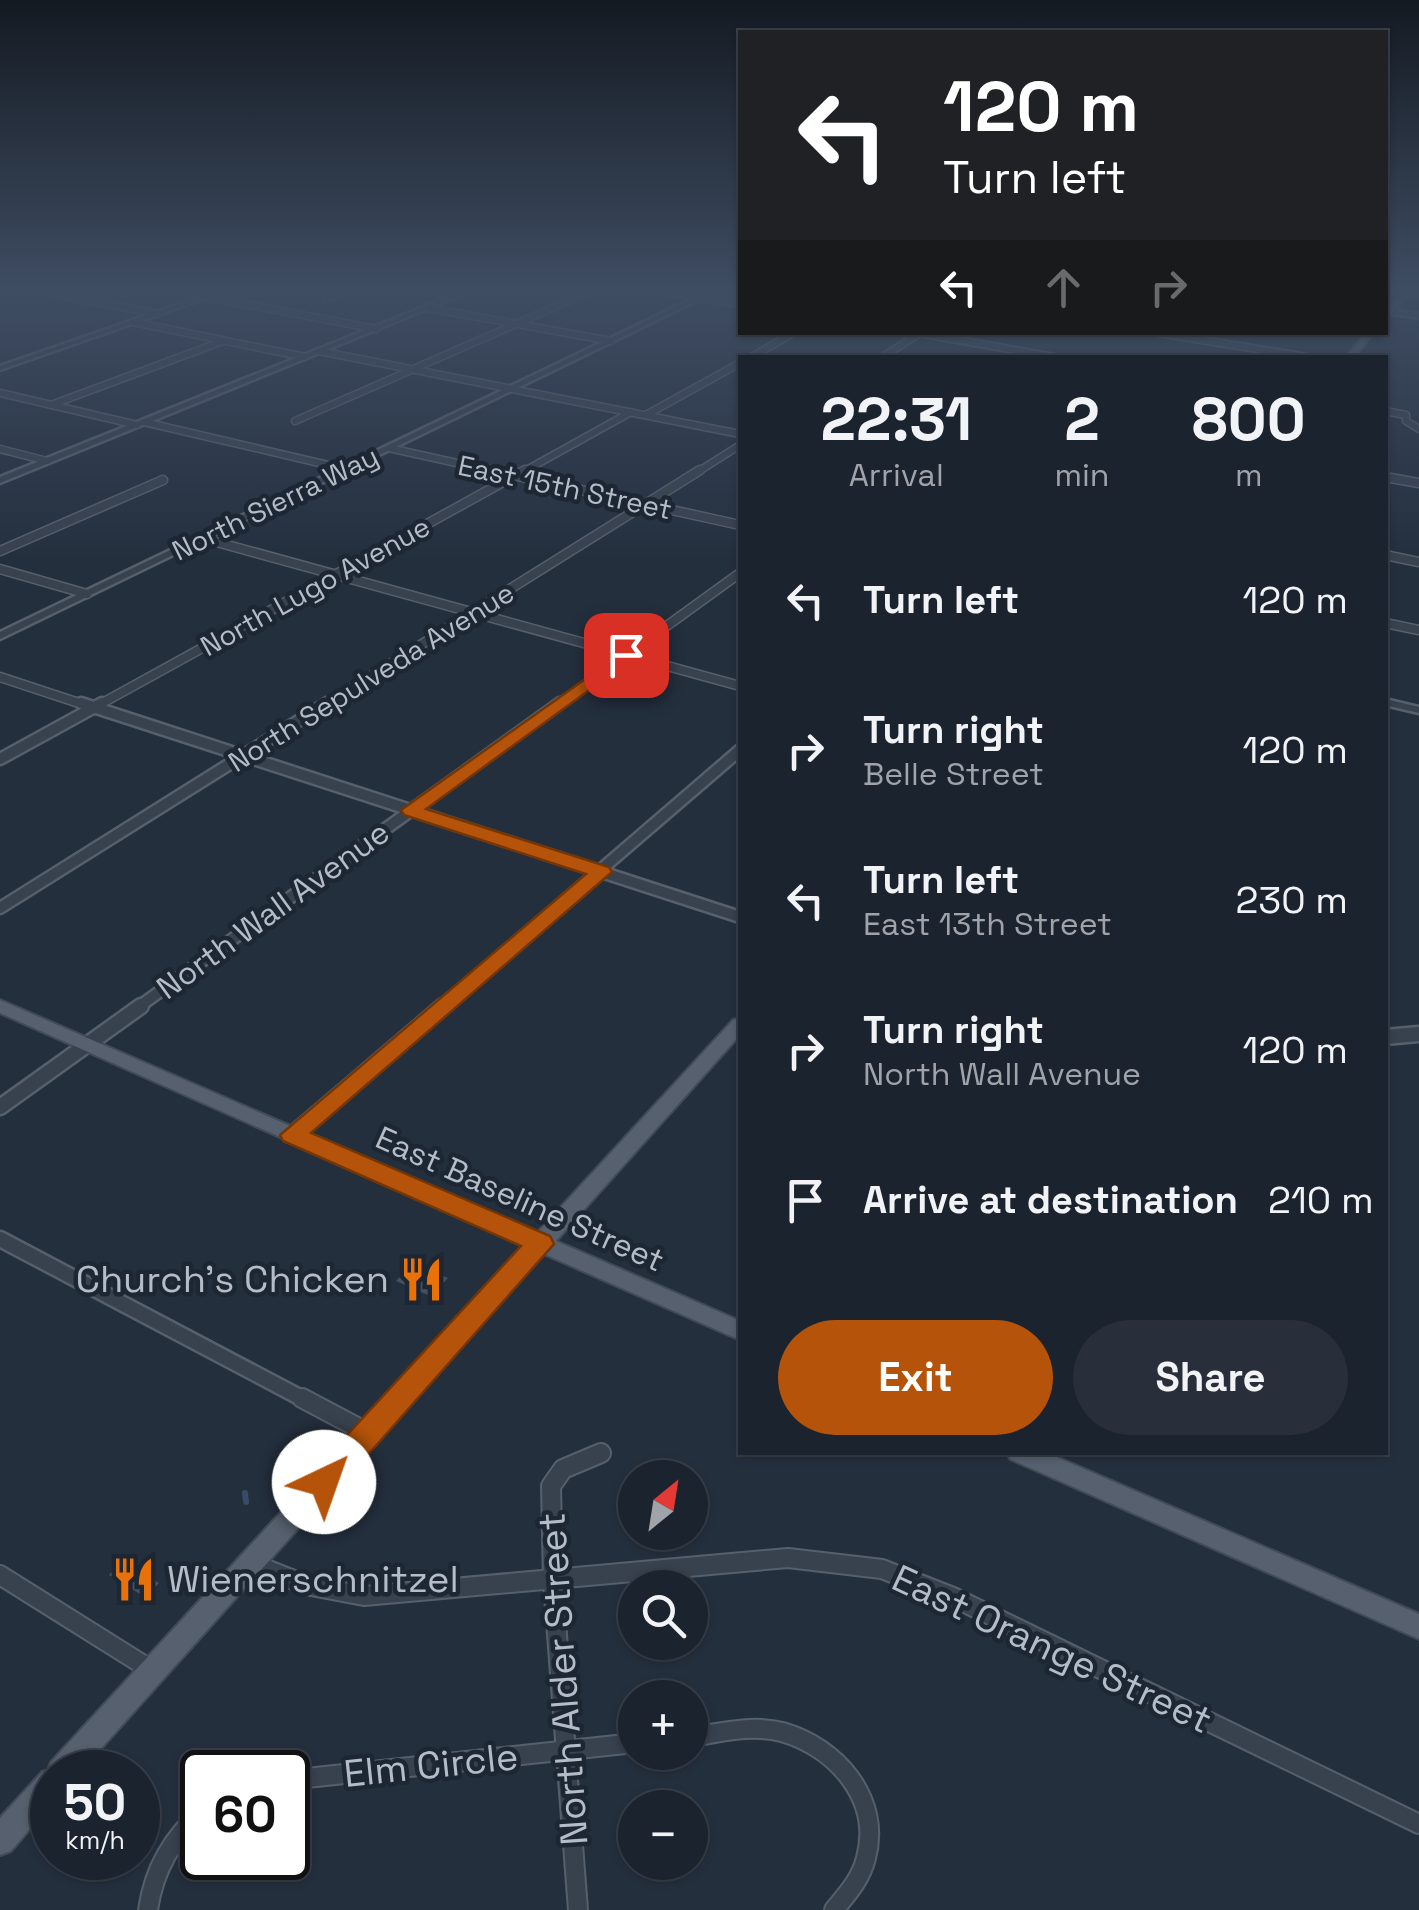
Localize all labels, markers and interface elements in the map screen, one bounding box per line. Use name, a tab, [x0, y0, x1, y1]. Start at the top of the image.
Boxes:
text: 120 m	[943, 62, 1139, 151]
icon: left	[778, 70, 908, 200]
text: Turn left	[943, 149, 1126, 206]
icon: left	[931, 260, 986, 315]
icon: ahead	[1036, 260, 1091, 315]
icon: right	[1141, 260, 1196, 315]
text: 22:31	[820, 381, 972, 458]
text: 2	[1064, 381, 1100, 458]
text: 800	[1192, 381, 1306, 458]
street label: North Sierra Way	[166, 437, 384, 569]
street label: East 15th Street	[455, 447, 675, 527]
text: Arrival	[849, 455, 944, 495]
text: min	[1054, 455, 1109, 495]
text: m	[1235, 455, 1262, 495]
street label: North Lugo Avenue	[194, 508, 436, 664]
icon: left	[778, 573, 833, 628]
street label: North Sepulveda Avenue	[221, 574, 521, 780]
text: Turn left	[863, 576, 1019, 624]
text: 120 m	[1242, 576, 1348, 624]
pin	[584, 613, 669, 698]
icon: arrive	[599, 628, 654, 683]
text: Turn right	[863, 706, 1044, 754]
icon: right	[778, 723, 833, 778]
text: 120 m	[1242, 726, 1348, 774]
text: Belle Street	[863, 754, 1044, 794]
street label: North Wall Avenue	[149, 812, 397, 1008]
text: Turn left	[863, 856, 1019, 904]
icon: left	[778, 873, 833, 928]
text: 230 m	[1235, 876, 1348, 924]
text: East 13th Street	[863, 904, 1112, 944]
text: Turn right	[863, 1006, 1044, 1054]
icon: right	[778, 1023, 833, 1078]
text: 120 m	[1242, 1026, 1348, 1074]
text: North Wall Avenue	[863, 1054, 1141, 1094]
street label: East Baseline Street	[370, 1117, 670, 1281]
icon: arrive	[778, 1173, 833, 1228]
text: Arrive at destination	[863, 1176, 1238, 1224]
text: 210 m	[1268, 1176, 1374, 1224]
place label: Church's Chicken	[76, 1255, 389, 1303]
restaurant icon: Church's Chicken	[398, 1255, 446, 1303]
button: Exit	[778, 1320, 1053, 1435]
button: Share	[1073, 1320, 1348, 1435]
position arrow	[272, 1430, 376, 1534]
north arrow	[618, 1460, 708, 1550]
map controls	[618, 1460, 708, 1880]
street label: North Alder Street	[527, 1511, 599, 1847]
street label: East Orange Street	[885, 1554, 1219, 1744]
restaurant icon: Wienerschnitzel	[110, 1555, 158, 1603]
place label: Wienerschnitzel	[167, 1555, 459, 1603]
button: search	[618, 1570, 708, 1660]
button: +	[618, 1680, 708, 1770]
street label: Elm Circle	[341, 1732, 521, 1798]
speed limit sign: 60	[180, 1750, 310, 1880]
text: 50	[64, 1771, 126, 1835]
button: −	[618, 1790, 708, 1880]
text: km/h	[65, 1824, 125, 1856]

